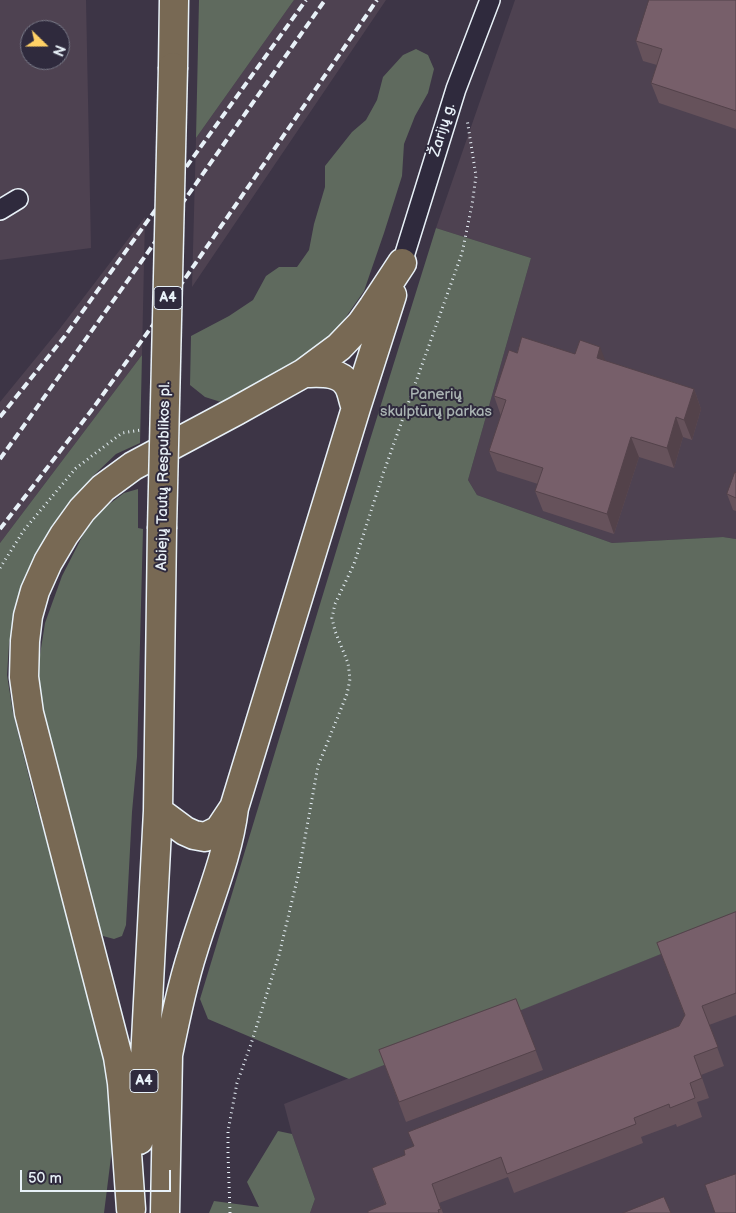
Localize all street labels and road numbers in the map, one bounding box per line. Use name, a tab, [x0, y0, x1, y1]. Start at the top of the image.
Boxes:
street label: Žarijų g.	[426, 101, 460, 159]
road number: A4	[154, 286, 182, 310]
street label: Abiejų Tautų Respublikos pl.	[153, 381, 175, 571]
road number: A4	[130, 1070, 158, 1092]

